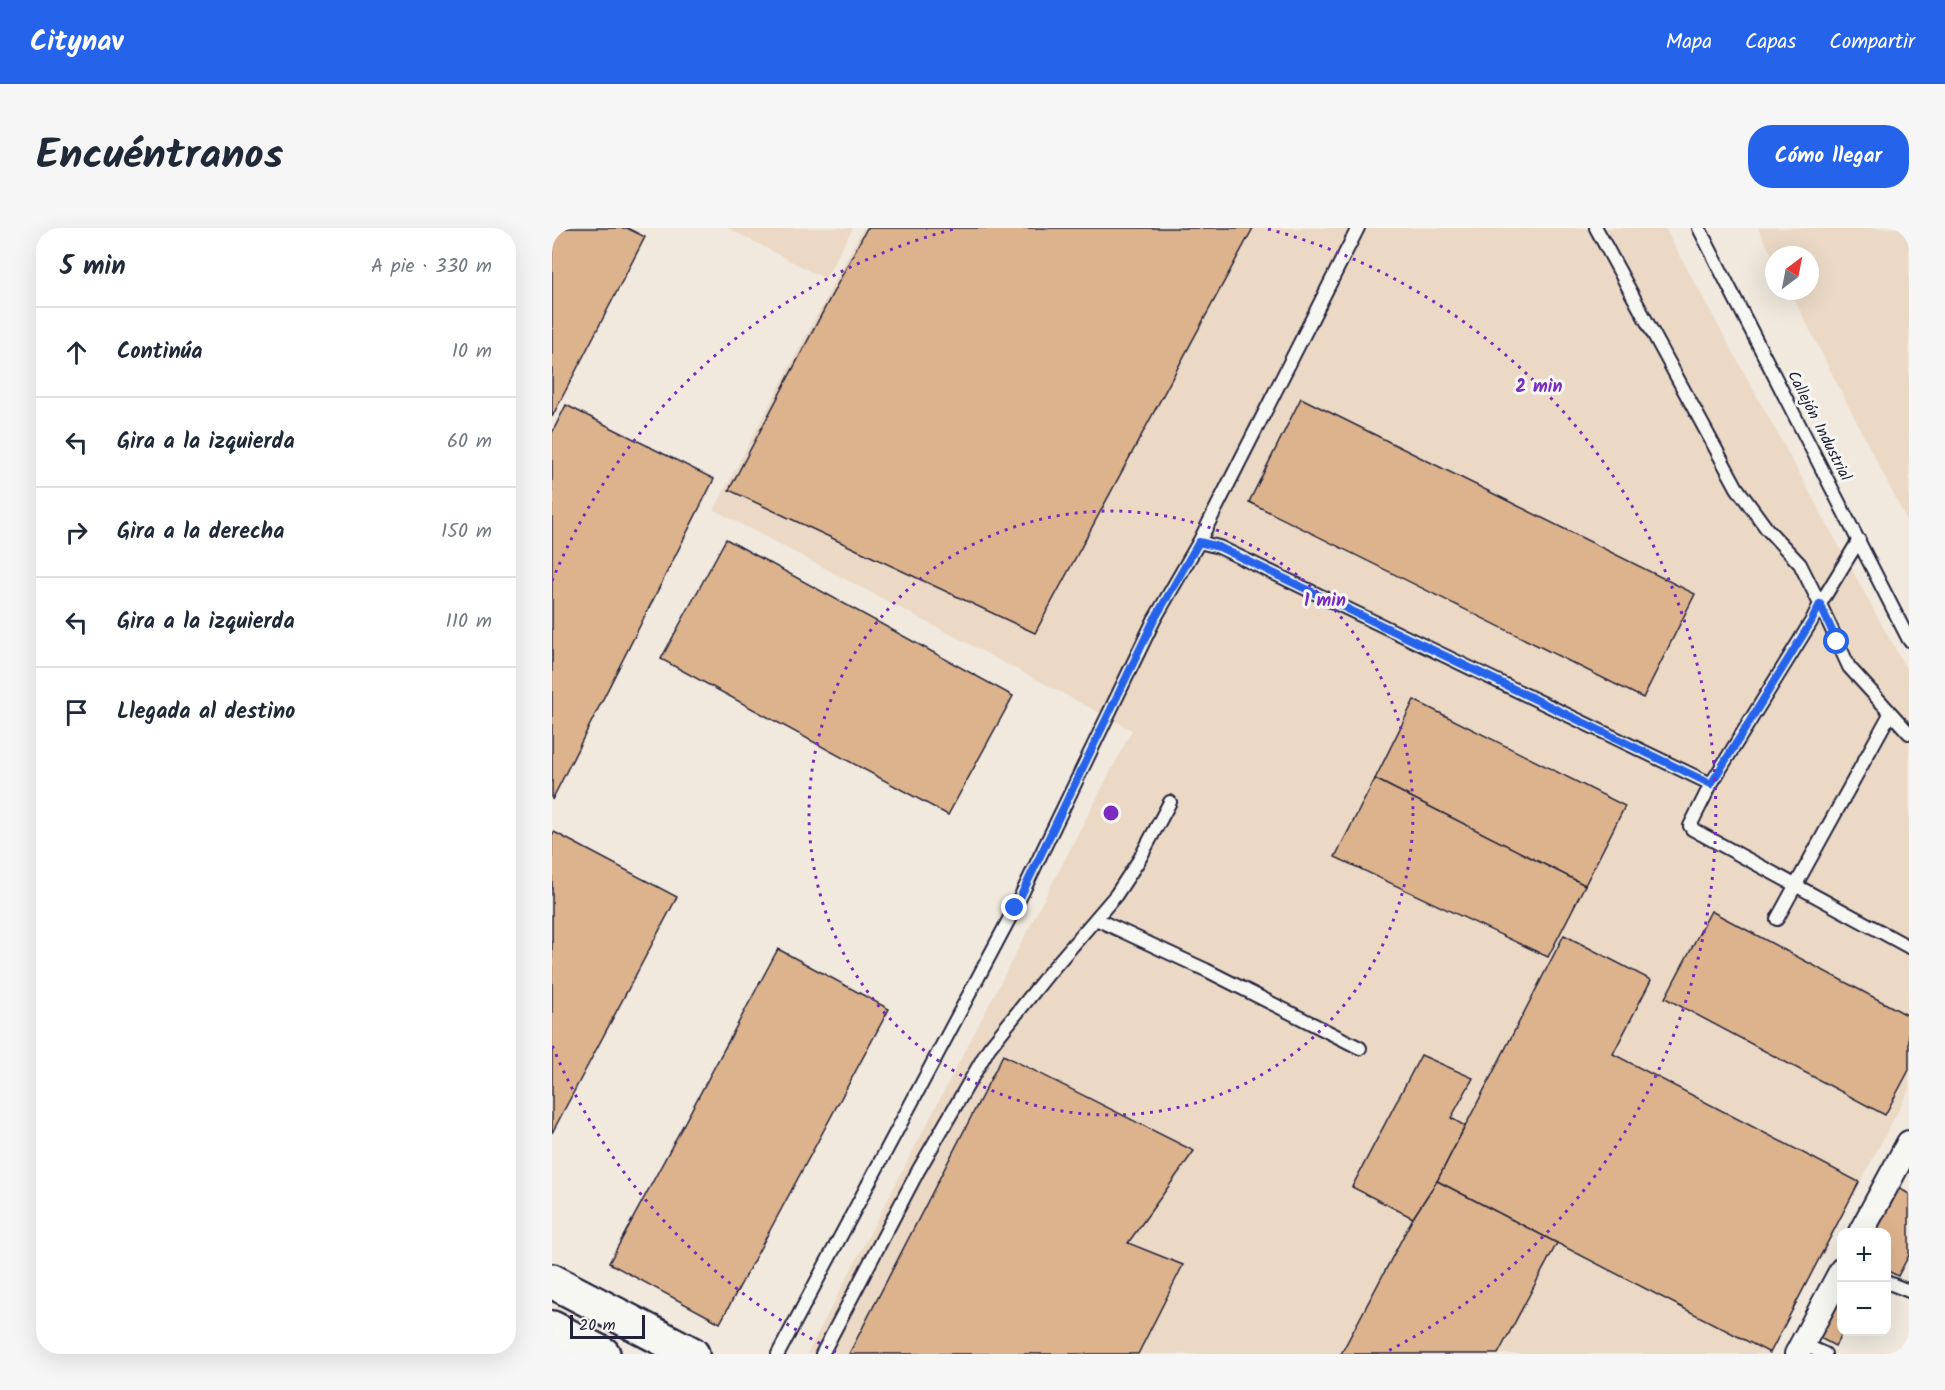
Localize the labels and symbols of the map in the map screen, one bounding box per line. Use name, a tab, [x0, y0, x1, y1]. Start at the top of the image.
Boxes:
north arrow	[1765, 246, 1819, 300]
street label: Callejón Industrial	[1780, 366, 1858, 486]
text: 2 min	[1516, 373, 1562, 402]
text: 1 min	[1304, 587, 1346, 616]
route start	[1823, 628, 1849, 654]
centre of rings	[1101, 803, 1121, 823]
route end	[1001, 894, 1027, 920]
scale bar	[570, 1312, 645, 1340]

